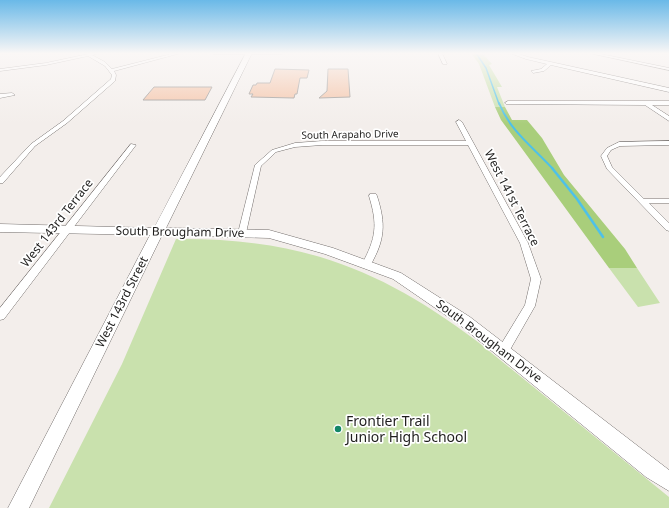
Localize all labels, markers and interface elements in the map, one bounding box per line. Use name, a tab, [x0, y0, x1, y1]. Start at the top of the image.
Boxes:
street label: South Arapaho Drive	[301, 126, 399, 142]
street label: West 141st Terrace	[481, 147, 544, 249]
street label: West 143rd Terrace	[17, 175, 97, 271]
street label: South Brougham Drive	[115, 222, 245, 241]
street label: West 143rd Street	[91, 253, 152, 350]
street label: South Brougham Drive	[433, 295, 546, 386]
place label: Frontier Trail Junior High School	[344, 411, 467, 446]
marker: Frontier Trail Junior High School	[333, 424, 343, 434]

